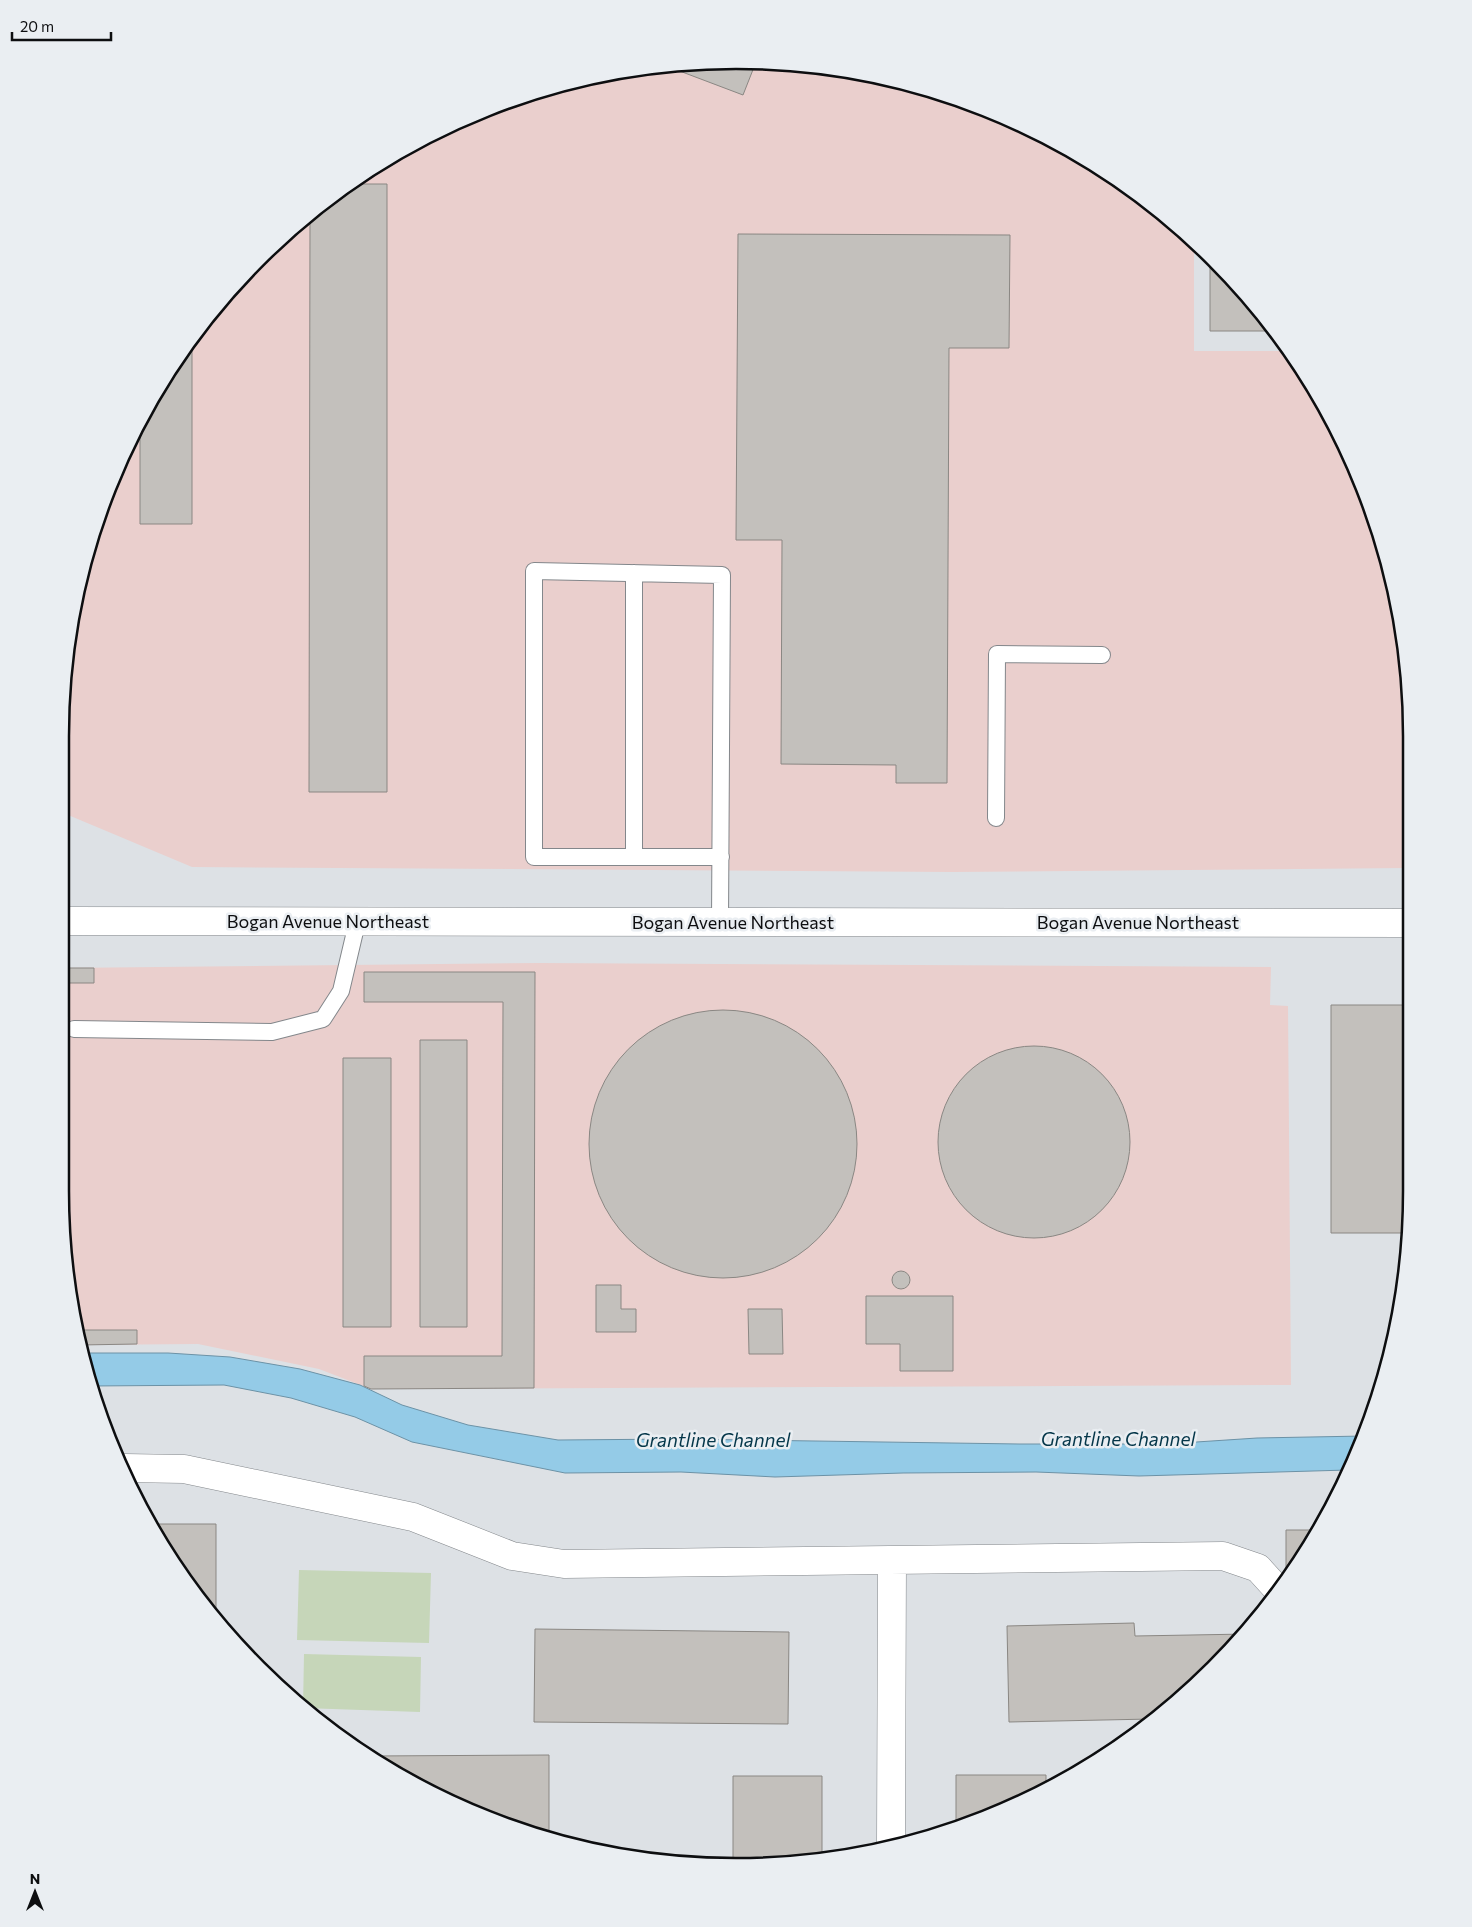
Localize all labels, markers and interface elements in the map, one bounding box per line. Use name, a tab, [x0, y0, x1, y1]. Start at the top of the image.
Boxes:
scale bar	[12, 10, 111, 42]
text: 20 m	[20, 17, 54, 35]
street label: Bogan Avenue Northeast	[227, 910, 429, 932]
street label: Bogan Avenue Northeast	[632, 911, 834, 933]
street label: Bogan Avenue Northeast	[1037, 911, 1239, 933]
water label: Grantline Channel	[1041, 1427, 1197, 1450]
water label: Grantline Channel	[636, 1428, 792, 1451]
north arrow	[10, 1867, 60, 1917]
text: N	[30, 1870, 40, 1887]

